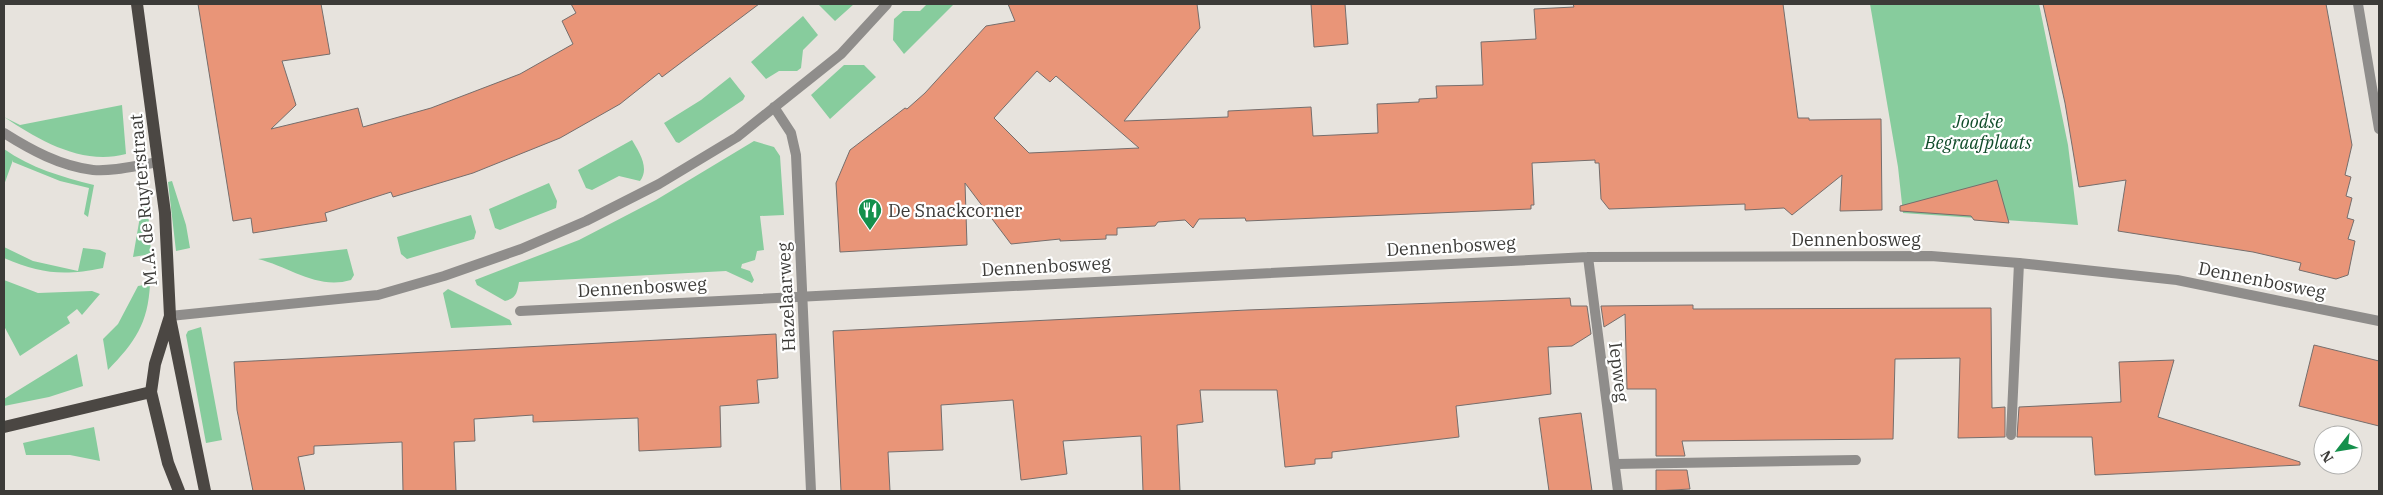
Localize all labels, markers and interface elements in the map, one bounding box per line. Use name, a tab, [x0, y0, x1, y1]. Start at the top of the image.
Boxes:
park label: Joodse Begraafplaats	[1923, 110, 2032, 154]
street label: M.A. de Ruyterstraat	[124, 113, 162, 287]
restaurant icon: De Snackcorner	[857, 197, 883, 231]
place label: De Snackcorner	[888, 199, 1022, 222]
street label: Dennenbosweg	[1791, 228, 1921, 251]
street label: Dennenbosweg	[1386, 231, 1517, 261]
street label: Hazelaarweg	[772, 242, 800, 352]
street label: Dennenbosweg	[981, 251, 1112, 281]
street label: Dennenbosweg	[2196, 256, 2328, 304]
street label: Dennenbosweg	[577, 272, 708, 302]
street label: Iepweg	[1604, 341, 1634, 403]
north arrow	[2313, 425, 2363, 475]
text: N	[2316, 447, 2337, 466]

